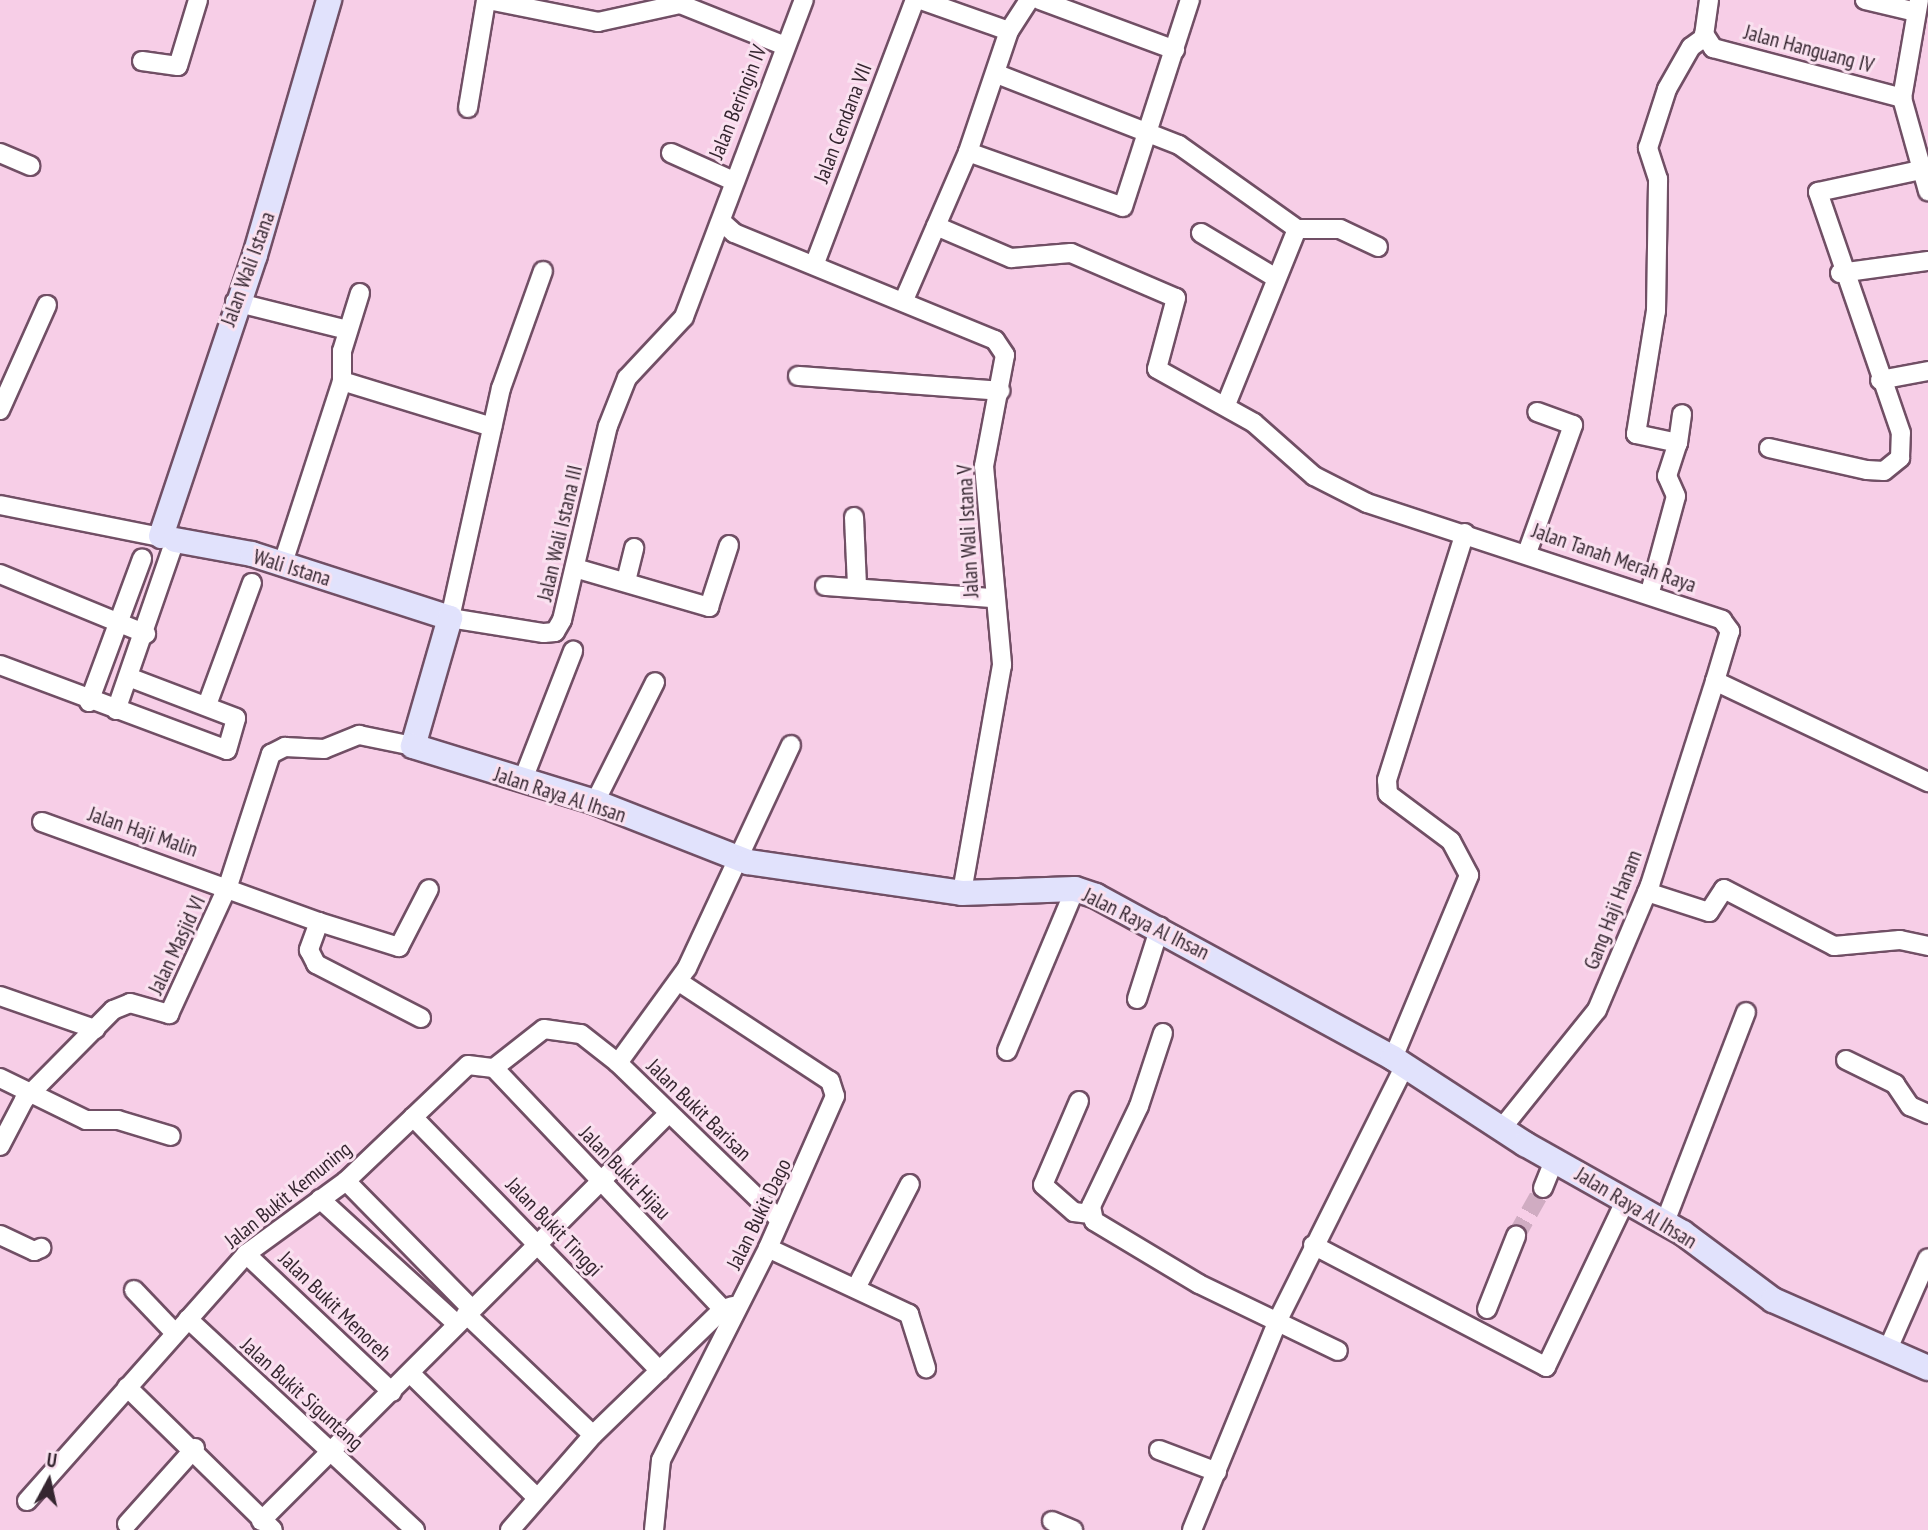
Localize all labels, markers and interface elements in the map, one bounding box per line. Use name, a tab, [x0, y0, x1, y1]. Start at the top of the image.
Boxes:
street label: Jalan Hanguang IV	[1741, 20, 1877, 78]
street label: Jalan Beringin IV	[704, 41, 772, 163]
street label: Jalan Cendana VII	[809, 59, 877, 187]
street label: Jalan Wali Istana	[216, 208, 280, 330]
street label: Jalan Wali Istana III	[532, 462, 588, 604]
street label: Jalan Wali Istana V	[952, 463, 984, 599]
street label: Jalan Tanah Merah Raya	[1528, 518, 1700, 598]
street label: Wali Istana	[250, 544, 334, 592]
street label: Jalan Raya Al Ihsan	[491, 762, 629, 828]
street label: Jalan Haji Malin	[85, 802, 201, 862]
street label: Gang Haji Hanam	[1579, 847, 1647, 973]
street label: Jalan Raya Al Ihsan	[1079, 882, 1213, 966]
street label: Jalan Masjid VI	[143, 891, 211, 999]
street label: Jalan Bukit Barisan	[641, 1054, 757, 1166]
street label: Jalan Bukit Hijau	[574, 1121, 676, 1225]
street label: Jalan Bukit Kemuning	[220, 1136, 356, 1254]
street label: Jalan Bukit Dago	[721, 1155, 797, 1273]
street label: Jalan Raya Al Ihsan	[1570, 1162, 1702, 1254]
street label: Jalan Bukit Tinggi	[500, 1172, 608, 1282]
street label: Jalan Bukit Menoreh	[274, 1246, 396, 1366]
street label: Jalan Bukit Siguntang	[236, 1333, 368, 1455]
north arrow	[14, 1446, 84, 1516]
text: U	[45, 1448, 58, 1473]

